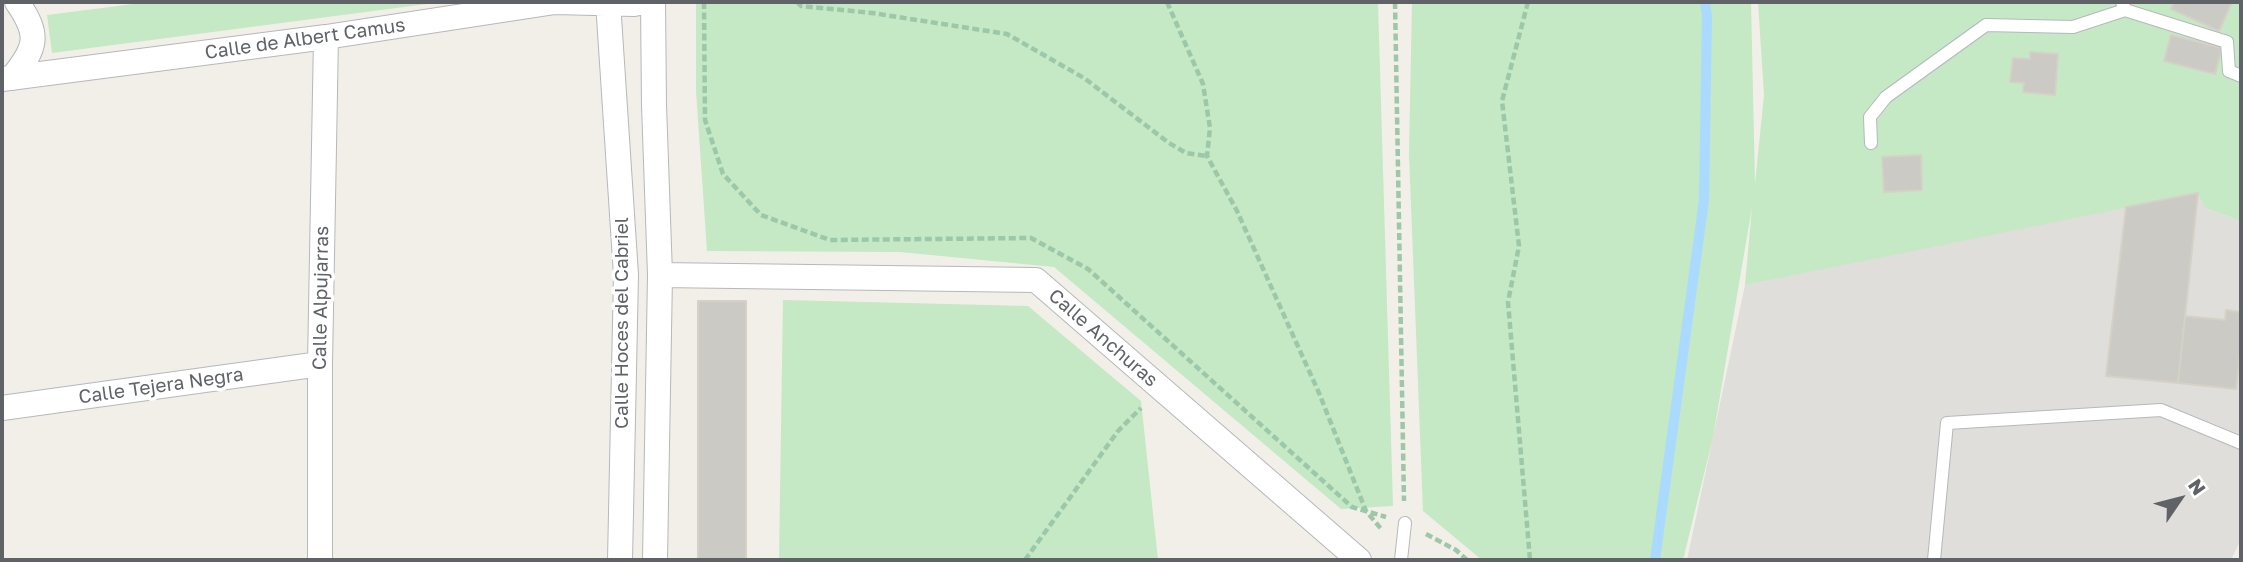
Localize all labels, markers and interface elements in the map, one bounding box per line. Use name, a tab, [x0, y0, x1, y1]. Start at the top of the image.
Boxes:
street label: Calle de Albert Camus	[203, 14, 407, 64]
street label: Calle Hoces del Cabriel	[611, 217, 633, 429]
street label: Calle Alpujarras	[308, 226, 334, 370]
street label: Calle Anchuras	[1044, 284, 1162, 392]
street label: Calle Tejera Negra	[77, 363, 245, 409]
north arrow	[2145, 464, 2215, 534]
text: N	[2184, 474, 2211, 499]

